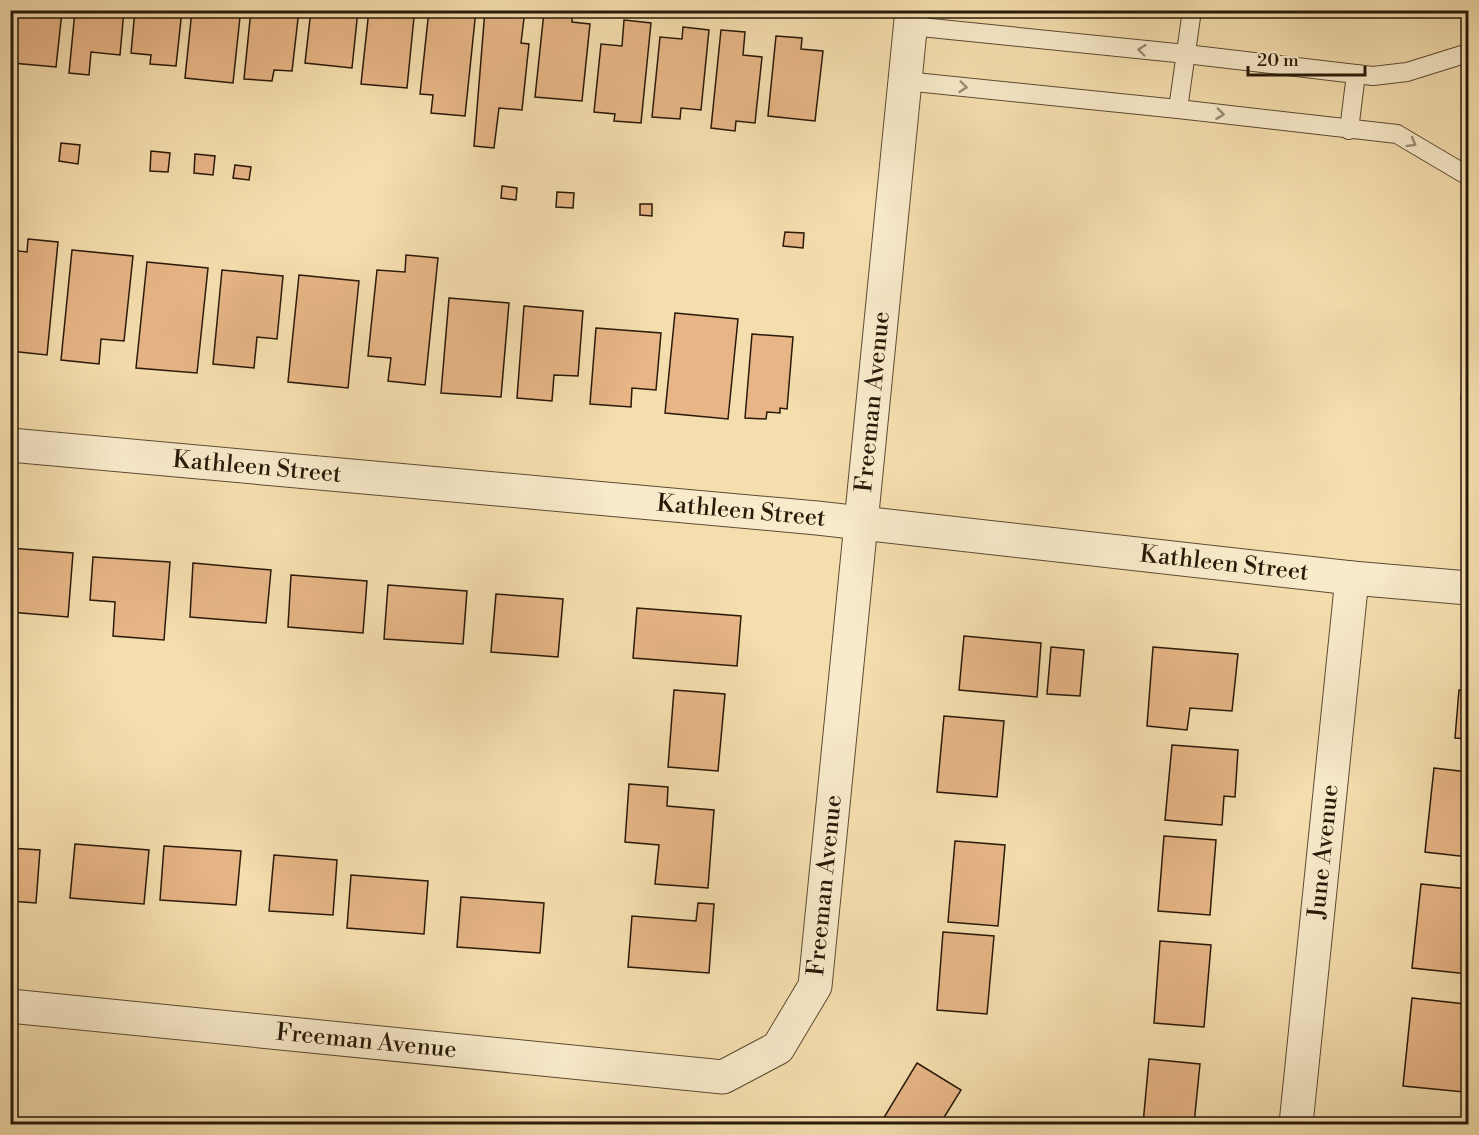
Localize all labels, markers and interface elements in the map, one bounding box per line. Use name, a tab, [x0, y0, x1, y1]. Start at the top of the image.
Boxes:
scale bar	[1248, 39, 1365, 77]
one-way arrow	[1137, 44, 1146, 57]
text: 20 m	[1257, 49, 1299, 72]
one-way arrow	[959, 80, 968, 93]
one-way arrow	[1215, 107, 1225, 120]
one-way arrow	[1405, 136, 1416, 147]
street label: Freeman Avenue	[849, 310, 897, 494]
street label: Kathleen Street	[171, 445, 343, 490]
street label: Kathleen Street	[655, 489, 828, 534]
street label: Kathleen Street	[1138, 539, 1311, 588]
street label: June Avenue	[1302, 783, 1346, 921]
street label: Freeman Avenue	[801, 794, 849, 977]
street label: Freeman Avenue	[274, 1018, 458, 1065]

